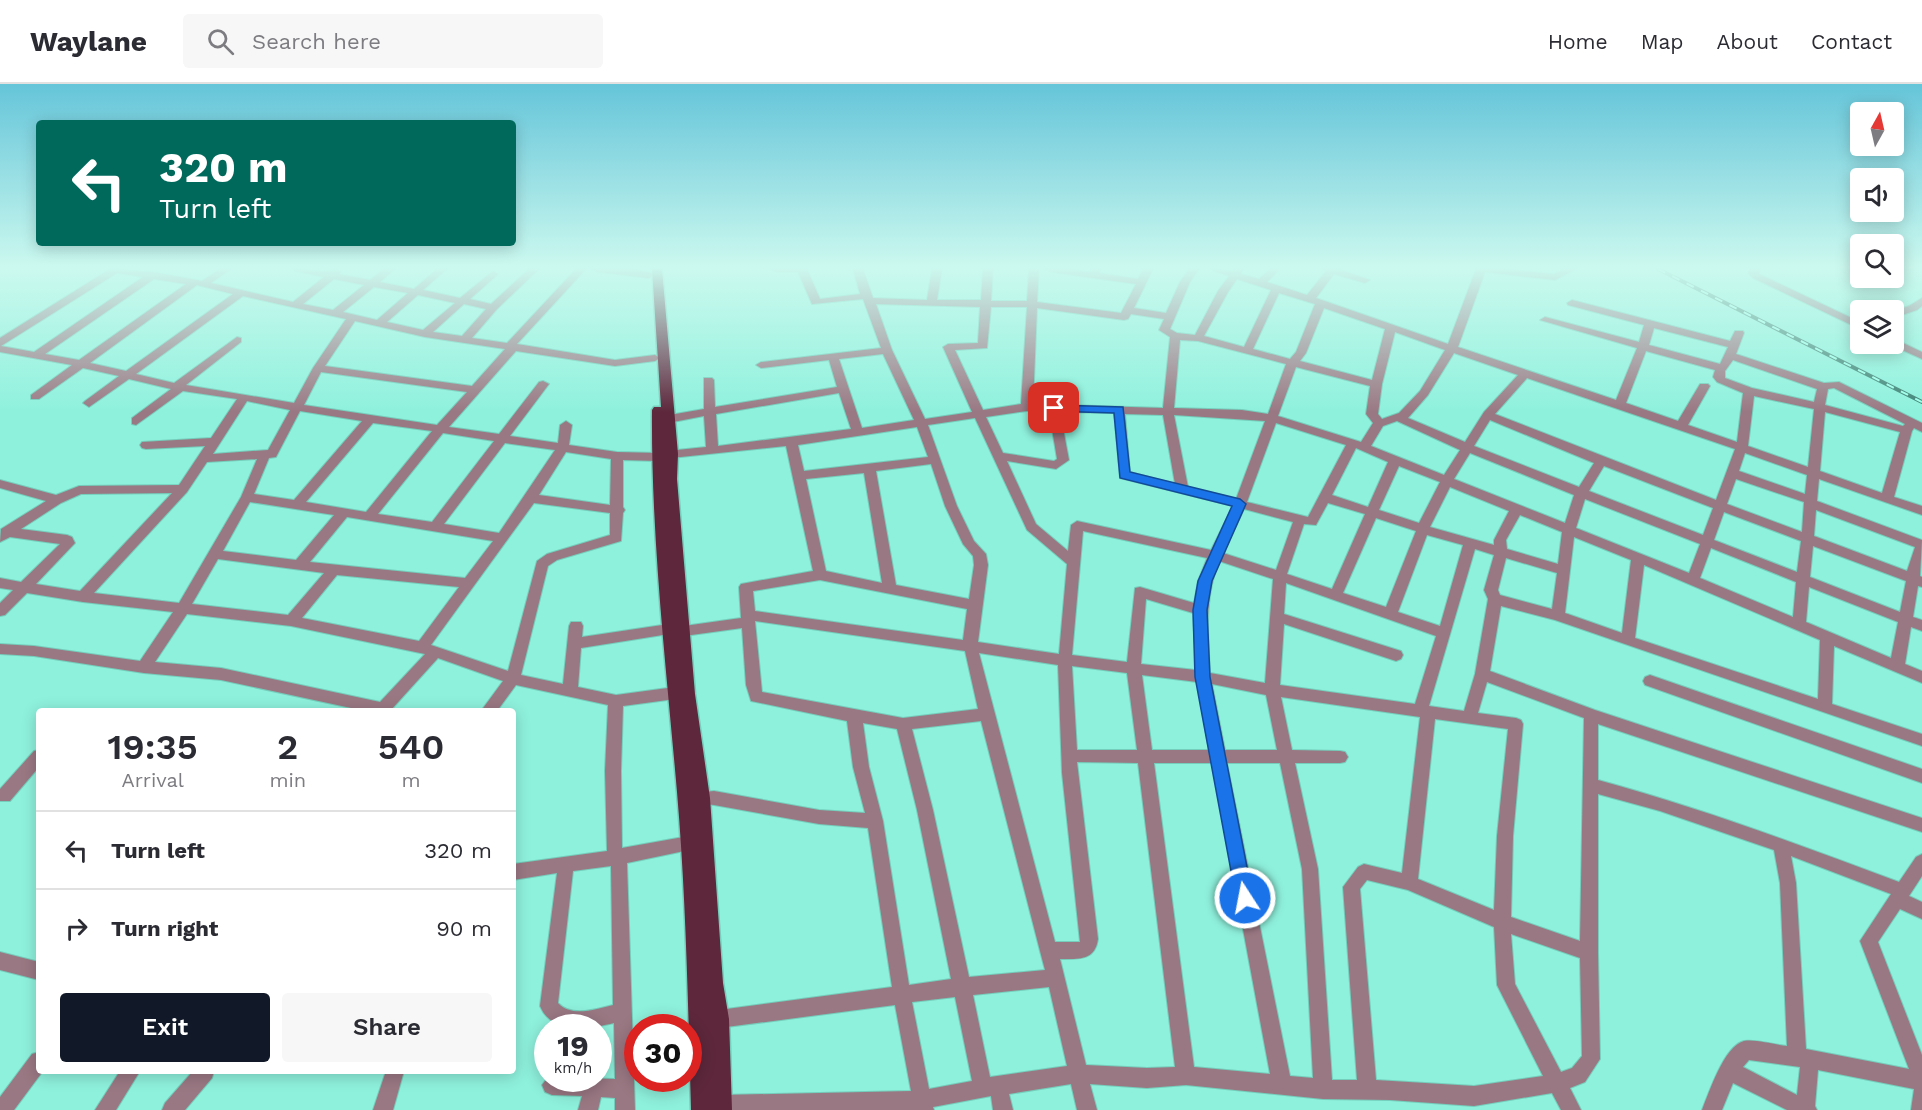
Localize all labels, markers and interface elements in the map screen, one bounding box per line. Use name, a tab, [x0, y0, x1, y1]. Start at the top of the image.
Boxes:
search box	[183, 14, 603, 68]
text: Waylane	[30, 25, 147, 58]
icon: search	[204, 25, 237, 58]
text: Search here	[252, 29, 381, 54]
text: Home	[1548, 29, 1608, 54]
text: Map	[1641, 29, 1684, 54]
text: About	[1717, 29, 1778, 54]
text: Contact	[1811, 29, 1892, 54]
north arrow	[1850, 102, 1904, 156]
map controls	[1850, 102, 1904, 354]
text: 320 m	[159, 143, 288, 192]
icon: left	[60, 144, 138, 222]
button: sound	[1850, 168, 1904, 222]
text: Turn left	[159, 193, 271, 225]
button: search	[1850, 234, 1904, 288]
button: layers	[1850, 300, 1904, 354]
pin	[1028, 382, 1079, 433]
icon: arrive	[1037, 391, 1070, 424]
text: 19:35	[108, 726, 198, 768]
text: 2	[277, 726, 298, 768]
text: 540	[378, 726, 444, 768]
text: Arrival	[121, 768, 184, 792]
text: min	[269, 768, 306, 792]
text: m	[402, 768, 421, 792]
icon: left	[60, 834, 93, 867]
text: Turn left	[111, 838, 205, 863]
text: 320 m	[424, 838, 492, 863]
position arrow	[1213, 866, 1277, 930]
icon: right	[60, 912, 93, 945]
text: Turn right	[111, 916, 218, 941]
text: 90 m	[436, 916, 492, 941]
button: Exit	[60, 993, 270, 1062]
button: Share	[282, 993, 492, 1062]
speed limit sign: 30	[624, 1014, 702, 1092]
text: 19	[557, 1028, 589, 1063]
text: km/h	[554, 1059, 592, 1077]

